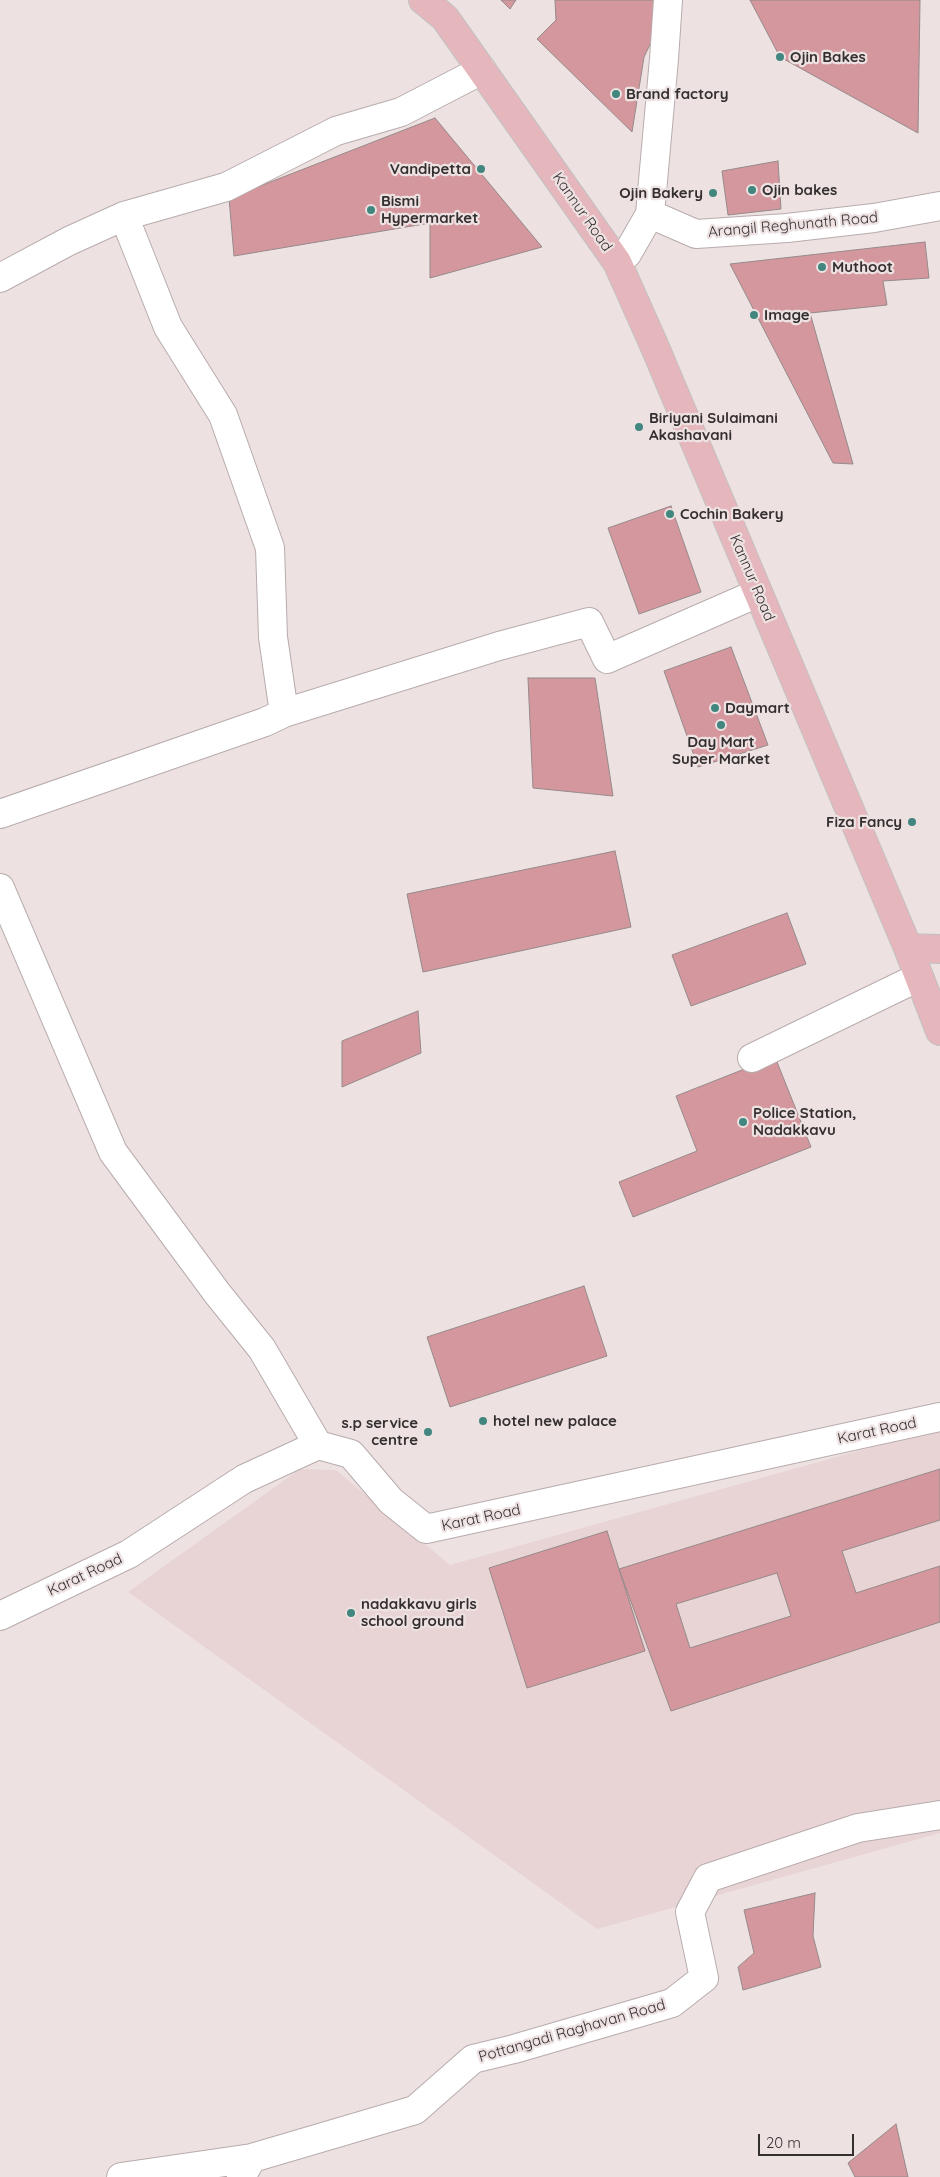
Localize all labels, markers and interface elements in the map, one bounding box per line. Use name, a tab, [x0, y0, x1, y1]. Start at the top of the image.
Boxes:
place label: Ojin Bakes	[790, 48, 866, 66]
marker: Ojin Bakes	[774, 51, 786, 63]
place label: Brand factory	[626, 85, 729, 103]
marker: Brand factory	[610, 88, 622, 100]
place label: Vandipetta	[390, 160, 471, 178]
marker: Vandipetta	[475, 163, 487, 175]
street label: Kannur Road	[548, 169, 616, 255]
place label: Ojin bakes	[762, 181, 837, 199]
place label: Ojin Bakery	[619, 184, 703, 202]
marker: Ojin bakes	[746, 184, 758, 196]
marker: Ojin Bakery	[707, 187, 719, 199]
place label: Bismi Hypermarket	[381, 192, 478, 227]
marker: Bismi Hypermarket	[365, 204, 377, 216]
street label: Arangil Reghunath Road	[707, 209, 879, 241]
place label: Muthoot	[832, 258, 893, 276]
marker: Muthoot	[816, 261, 828, 273]
place label: Image	[764, 306, 809, 324]
marker: Image	[748, 309, 760, 321]
place label: Biriyani Sulaimani Akashavani	[649, 409, 778, 444]
marker: Biriyani Sulaimani Akashavani	[633, 421, 645, 433]
place label: Cochin Bakery	[680, 505, 784, 523]
marker: Cochin Bakery	[664, 508, 676, 520]
street label: Kannur Road	[726, 532, 778, 624]
place label: Daymart	[725, 699, 790, 717]
marker: Daymart	[709, 702, 721, 714]
marker: Day Mart Super Market	[715, 719, 727, 731]
place label: Day Mart Super Market	[672, 733, 770, 768]
place label: Fiza Fancy	[826, 813, 902, 831]
marker: Fiza Fancy	[906, 816, 918, 828]
place label: Police Station, Nadakkavu	[753, 1104, 856, 1139]
marker: Police Station, Nadakkavu	[737, 1116, 749, 1128]
place label: hotel new palace	[493, 1412, 617, 1430]
place label: s.p service centre	[341, 1414, 418, 1449]
street label: Karat Road	[836, 1414, 918, 1448]
marker: hotel new palace	[477, 1415, 489, 1427]
marker: s.p service centre	[422, 1426, 434, 1438]
street label: Karat Road	[440, 1501, 522, 1535]
street label: Karat Road	[45, 1550, 125, 1600]
place label: nadakkavu girls school ground	[361, 1595, 477, 1630]
marker: nadakkavu girls school ground	[345, 1607, 357, 1619]
street label: Pottangadi Raghavan Road	[477, 1996, 667, 2066]
scale bar	[760, 2124, 856, 2156]
text: 20 m	[766, 2133, 801, 2152]

